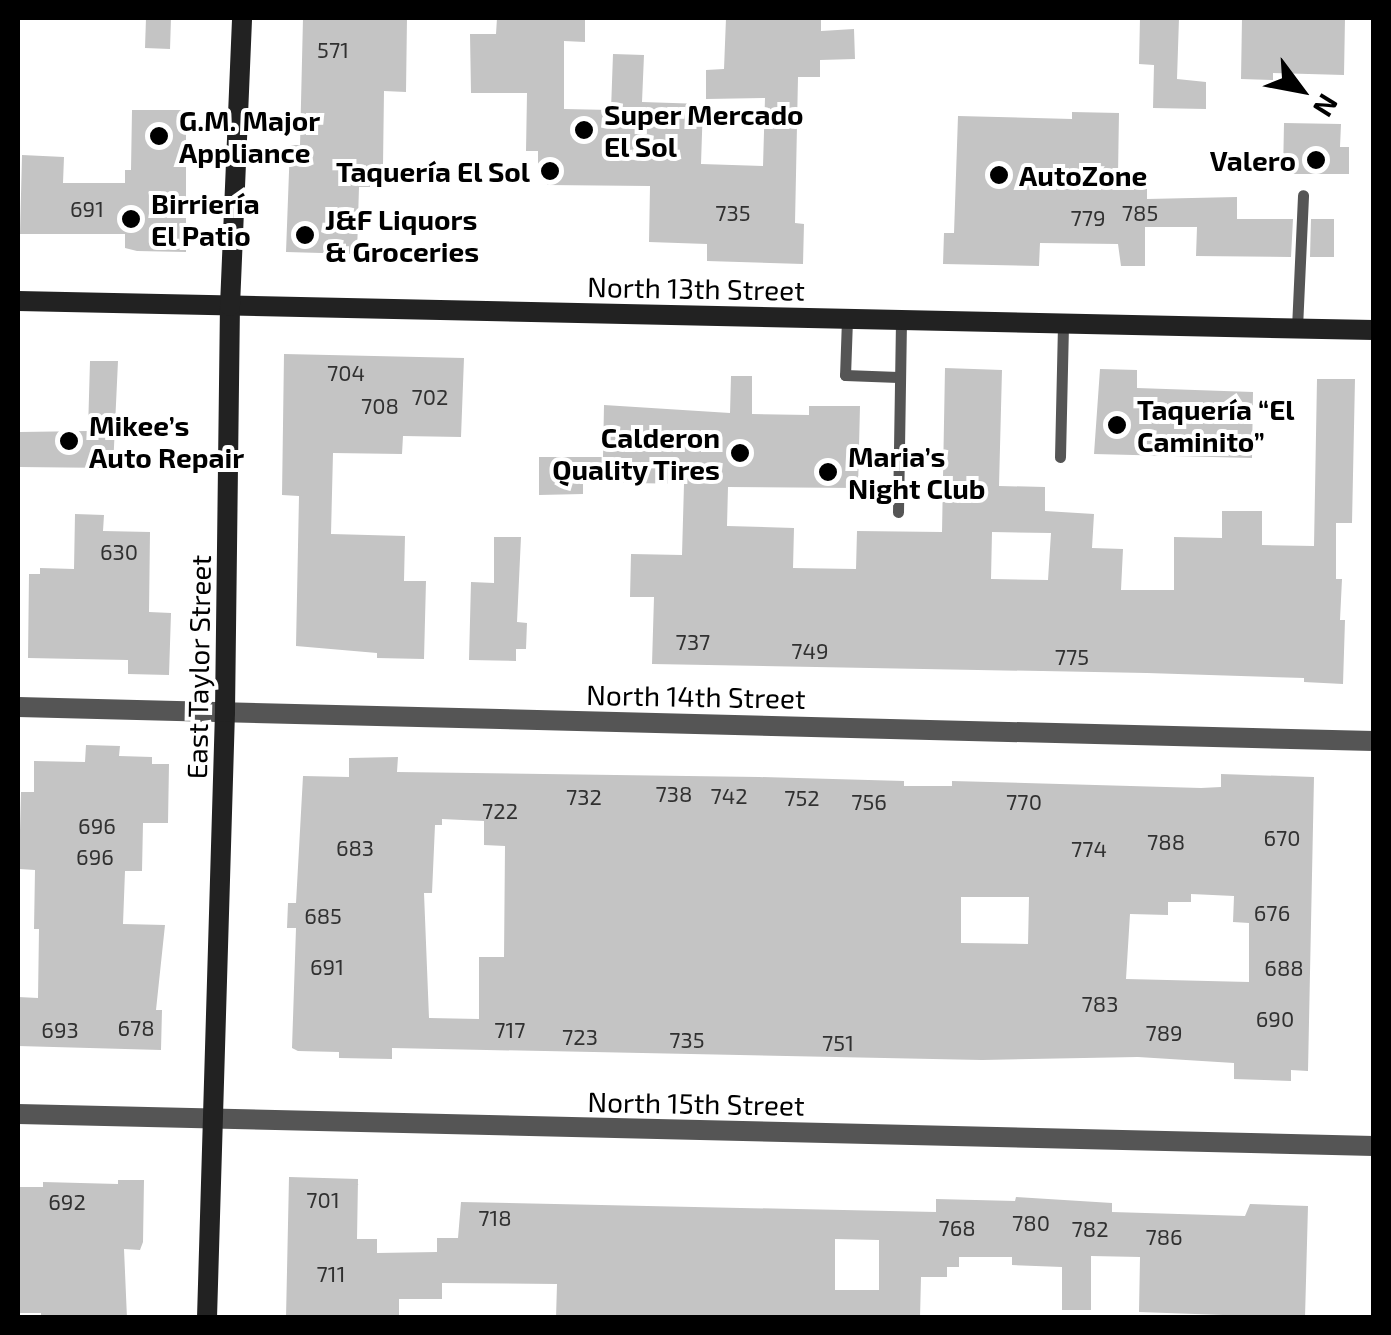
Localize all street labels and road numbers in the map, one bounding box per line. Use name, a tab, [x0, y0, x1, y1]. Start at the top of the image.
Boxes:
street label: North 13th Street	[587, 269, 805, 307]
street label: East Taylor Street	[179, 554, 217, 780]
street label: North 14th Street	[586, 677, 806, 715]
street label: North 15th Street	[587, 1084, 805, 1122]

